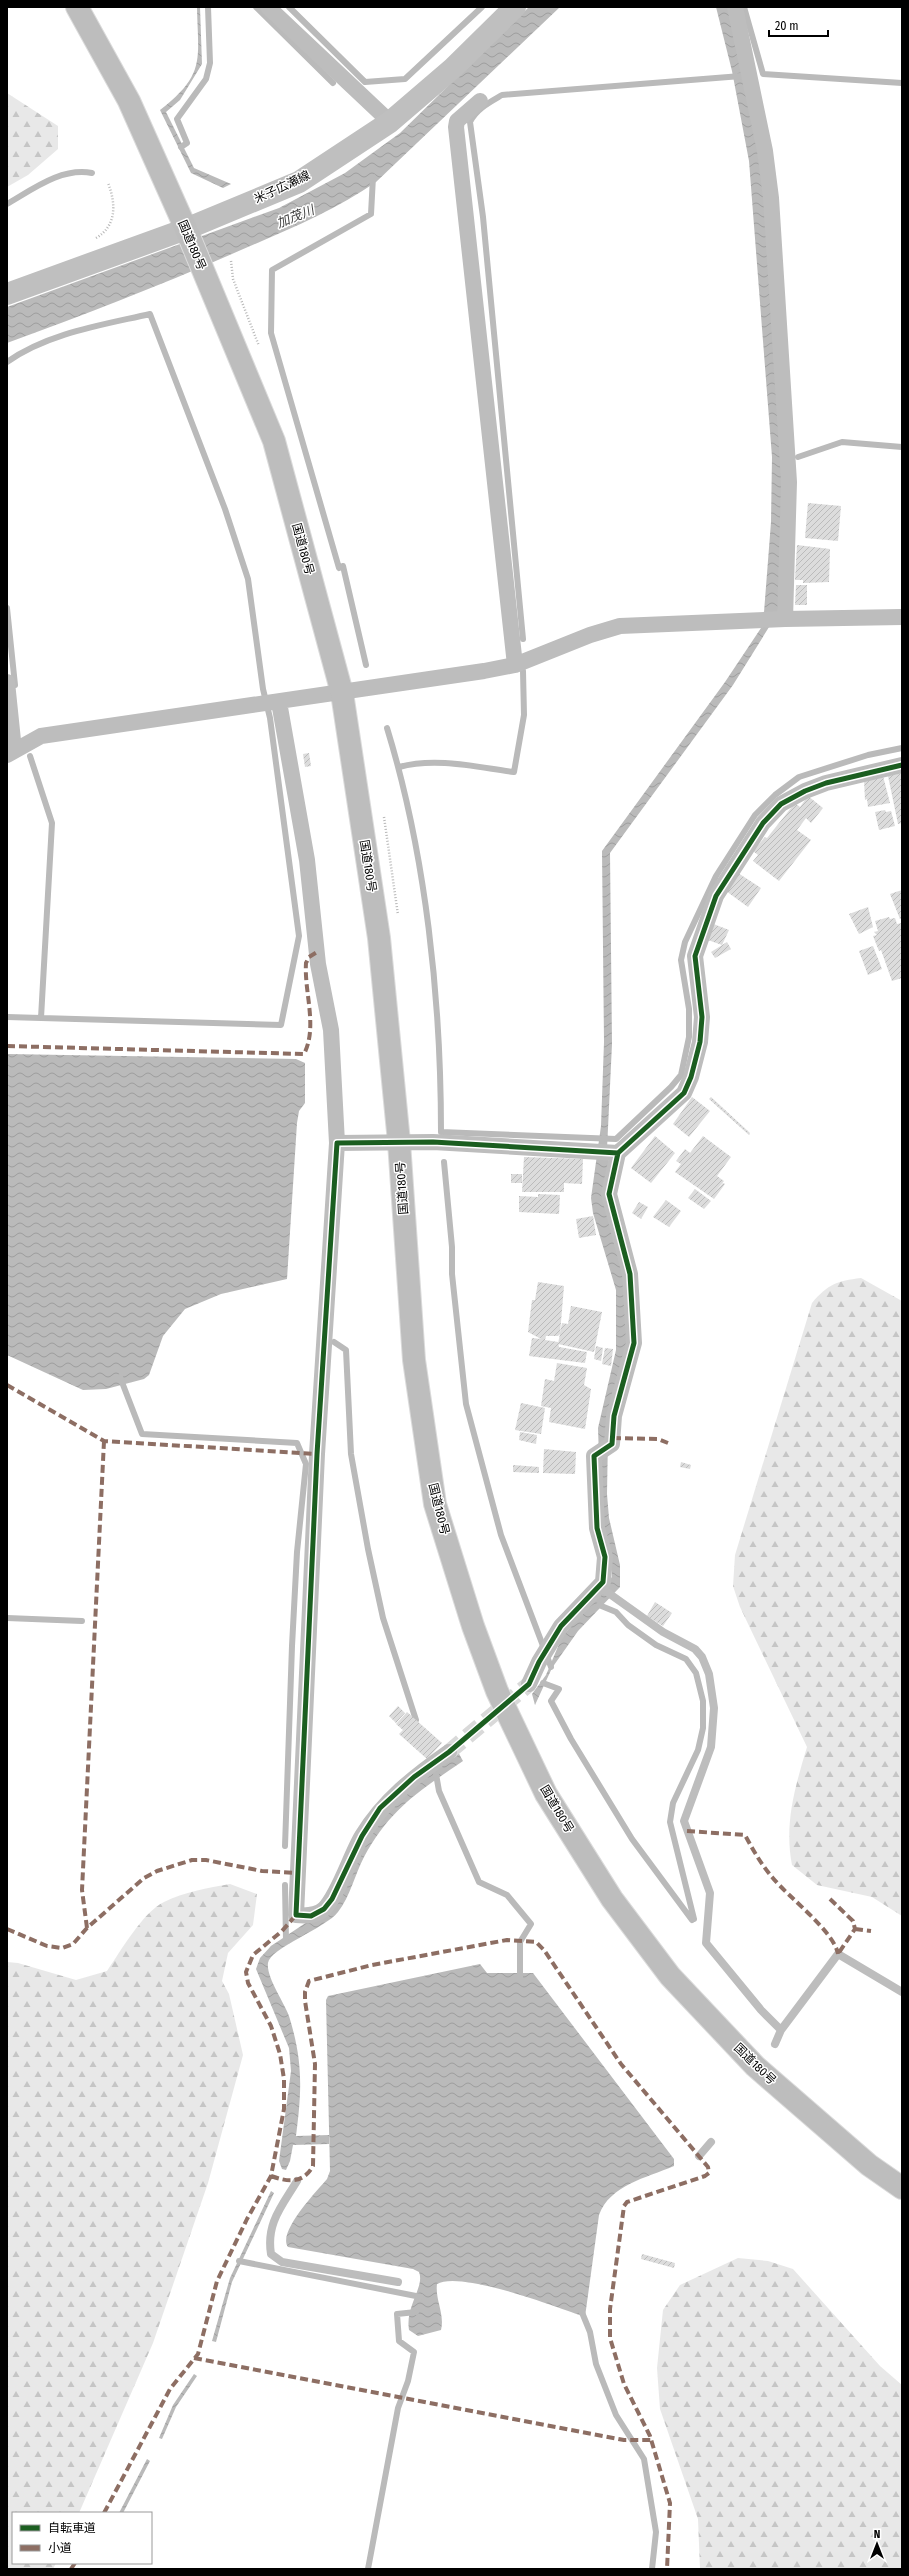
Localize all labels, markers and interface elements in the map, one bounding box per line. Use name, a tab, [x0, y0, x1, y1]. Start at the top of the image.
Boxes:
scale bar	[769, 12, 828, 38]
text: 20 m	[775, 19, 799, 33]
street label: 米子広瀬線	[252, 168, 312, 206]
water label: 加茂川	[274, 201, 318, 231]
street label: 国道180号	[175, 218, 209, 272]
street label: 国道180号	[289, 522, 317, 576]
street label: 国道180号	[357, 839, 379, 893]
street label: 国道180号	[393, 1161, 411, 1215]
street label: 国道180号	[426, 1482, 452, 1536]
street label: 国道180号	[537, 1783, 577, 1835]
street label: 国道180号	[731, 2041, 779, 2087]
legend	[12, 2512, 152, 2564]
text: 自転車道	[48, 2521, 96, 2535]
north arrow	[857, 2524, 897, 2564]
text: N	[874, 2528, 880, 2541]
text: 小道	[48, 2541, 72, 2555]

